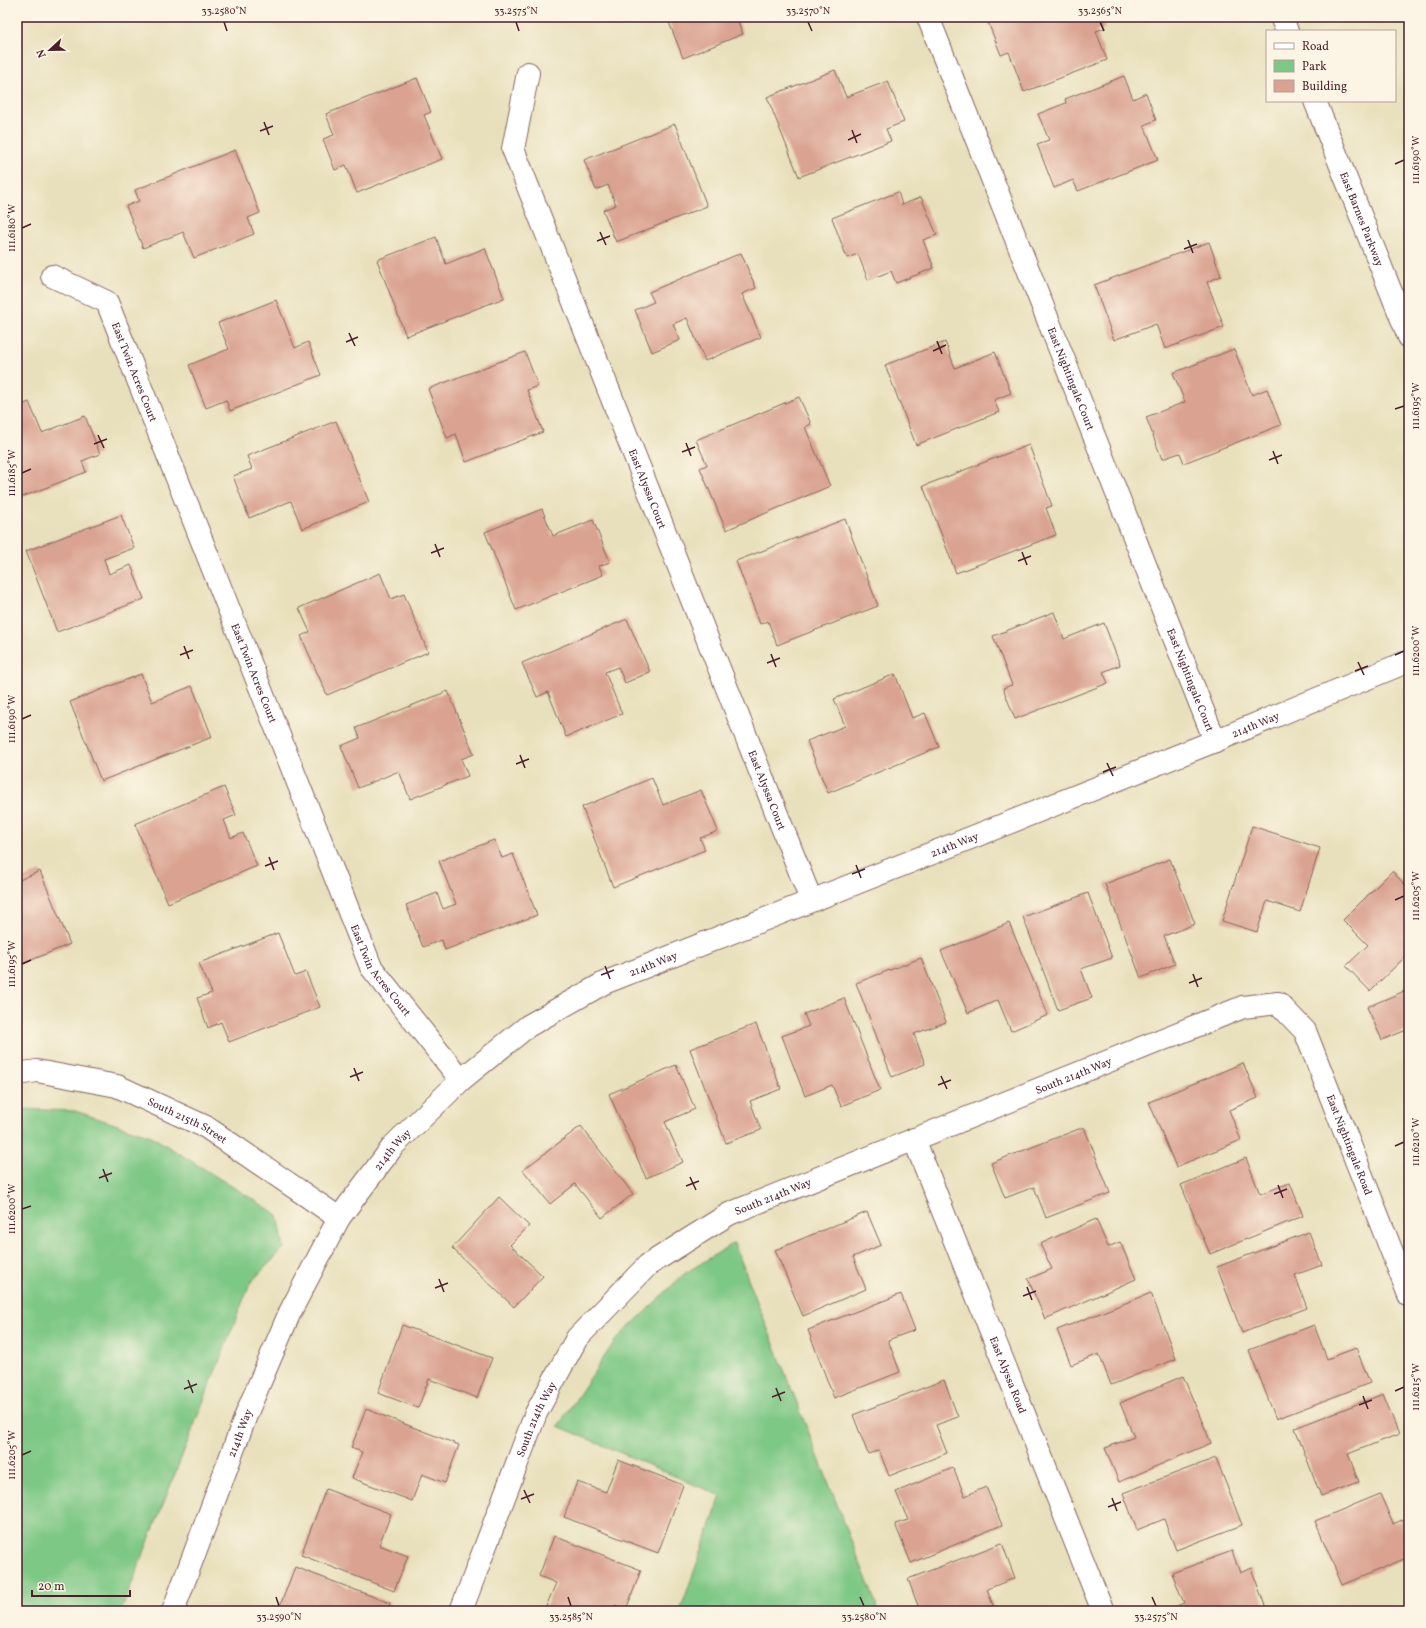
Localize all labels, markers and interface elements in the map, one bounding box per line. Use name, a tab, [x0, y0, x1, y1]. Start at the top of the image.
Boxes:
text: 33.2580°N	[202, 4, 247, 18]
text: 33.2575°N	[494, 4, 538, 18]
text: 33.2570°N	[786, 4, 831, 18]
text: 33.2565°N	[1078, 4, 1122, 18]
north arrow	[30, 30, 70, 70]
legend	[1266, 30, 1396, 102]
text: Road	[1302, 39, 1329, 55]
text: N	[34, 47, 51, 60]
text: Park	[1302, 59, 1327, 75]
text: Building	[1302, 79, 1347, 95]
text: 111.6190°W	[1409, 136, 1423, 184]
street label: East Barnes Parkway	[1335, 170, 1386, 269]
text: 111.6180°W	[5, 204, 19, 252]
street label: East Twin Acres Court	[107, 320, 160, 425]
street label: East Nightingale Court	[1043, 325, 1097, 433]
text: 111.6195°W	[1409, 382, 1423, 430]
street label: East Alyssa Court	[624, 447, 669, 532]
text: 111.6185°W	[5, 450, 19, 497]
street label: East Twin Acres Court	[226, 622, 279, 726]
text: 111.6200°W	[1409, 626, 1423, 676]
street label: East Nightingale Court	[1162, 627, 1217, 734]
text: 111.6190°W	[5, 695, 19, 743]
street label: 214th Way	[1230, 709, 1282, 742]
street label: East Alyssa Court	[743, 748, 789, 833]
street label: 214th Way	[929, 829, 981, 862]
text: 111.6205°W	[1409, 871, 1423, 921]
street label: East Twin Acres Court	[346, 923, 414, 1020]
text: 111.6195°W	[5, 940, 19, 988]
street label: 214th Way	[627, 949, 680, 981]
street label: South 214th Way	[1033, 1055, 1114, 1099]
street label: East Nightingale Road	[1322, 1093, 1375, 1198]
street label: South 215th Street	[145, 1095, 230, 1148]
text: 111.6210°W	[1409, 1118, 1423, 1166]
street label: 214th Way	[371, 1126, 415, 1174]
street label: South 214th Way	[733, 1176, 814, 1220]
text: 111.6200°W	[5, 1184, 19, 1234]
street label: East Alyssa Road	[985, 1335, 1029, 1416]
text: 111.6215°W	[1409, 1363, 1423, 1411]
street label: South 214th Way	[514, 1379, 561, 1460]
street label: 214th Way	[225, 1407, 257, 1460]
text: 111.6205°W	[5, 1430, 19, 1480]
scale bar	[32, 1572, 130, 1598]
text: 20 m	[38, 1579, 65, 1595]
text: 33.2590°N	[257, 1610, 302, 1624]
text: 33.2585°N	[549, 1610, 593, 1624]
text: 33.2580°N	[842, 1610, 887, 1624]
text: 33.2575°N	[1134, 1610, 1178, 1624]

